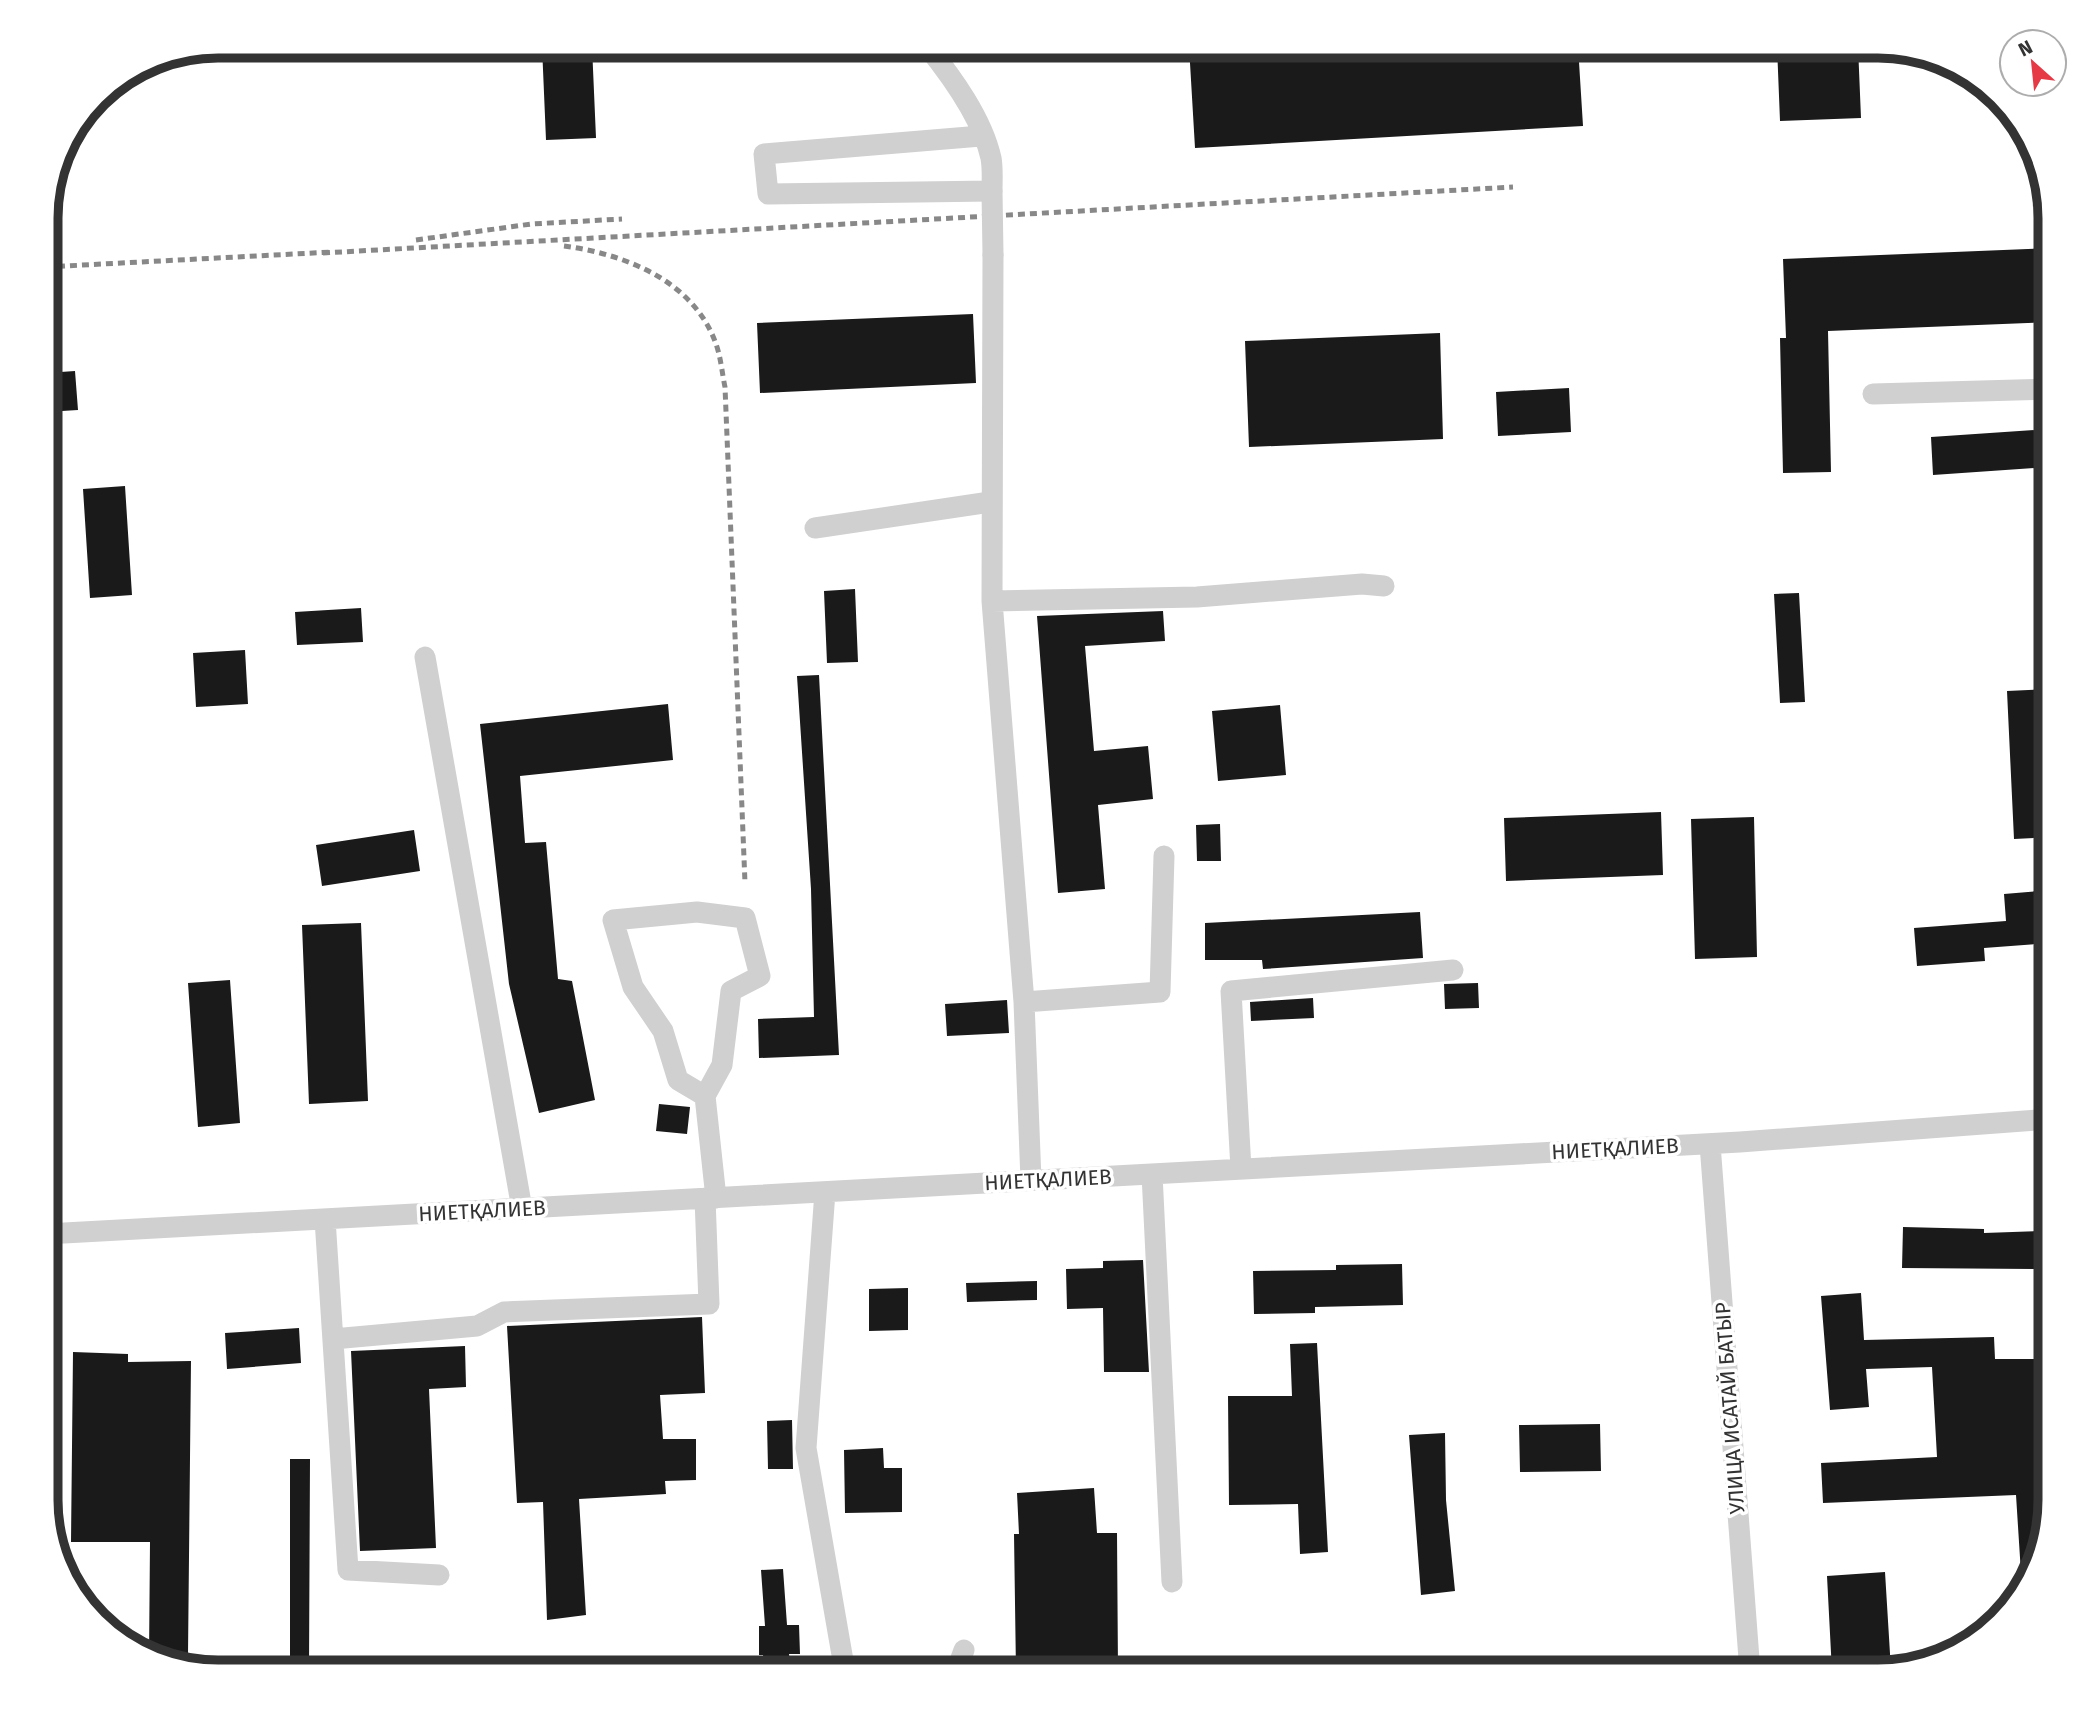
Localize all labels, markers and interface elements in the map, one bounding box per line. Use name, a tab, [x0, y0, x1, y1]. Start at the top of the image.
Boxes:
north arrow	[1998, 28, 2068, 98]
text: N	[2015, 35, 2036, 61]
street label: НИЕТҚАЛИЕВ	[1551, 1133, 1679, 1165]
street label: НИЕТҚАЛИЕВ	[984, 1164, 1112, 1196]
street label: НИЕТҚАЛИЕВ	[418, 1195, 546, 1227]
street label: УЛИЦА ИСАТАЙ БАТЫР	[1710, 1301, 1750, 1515]

